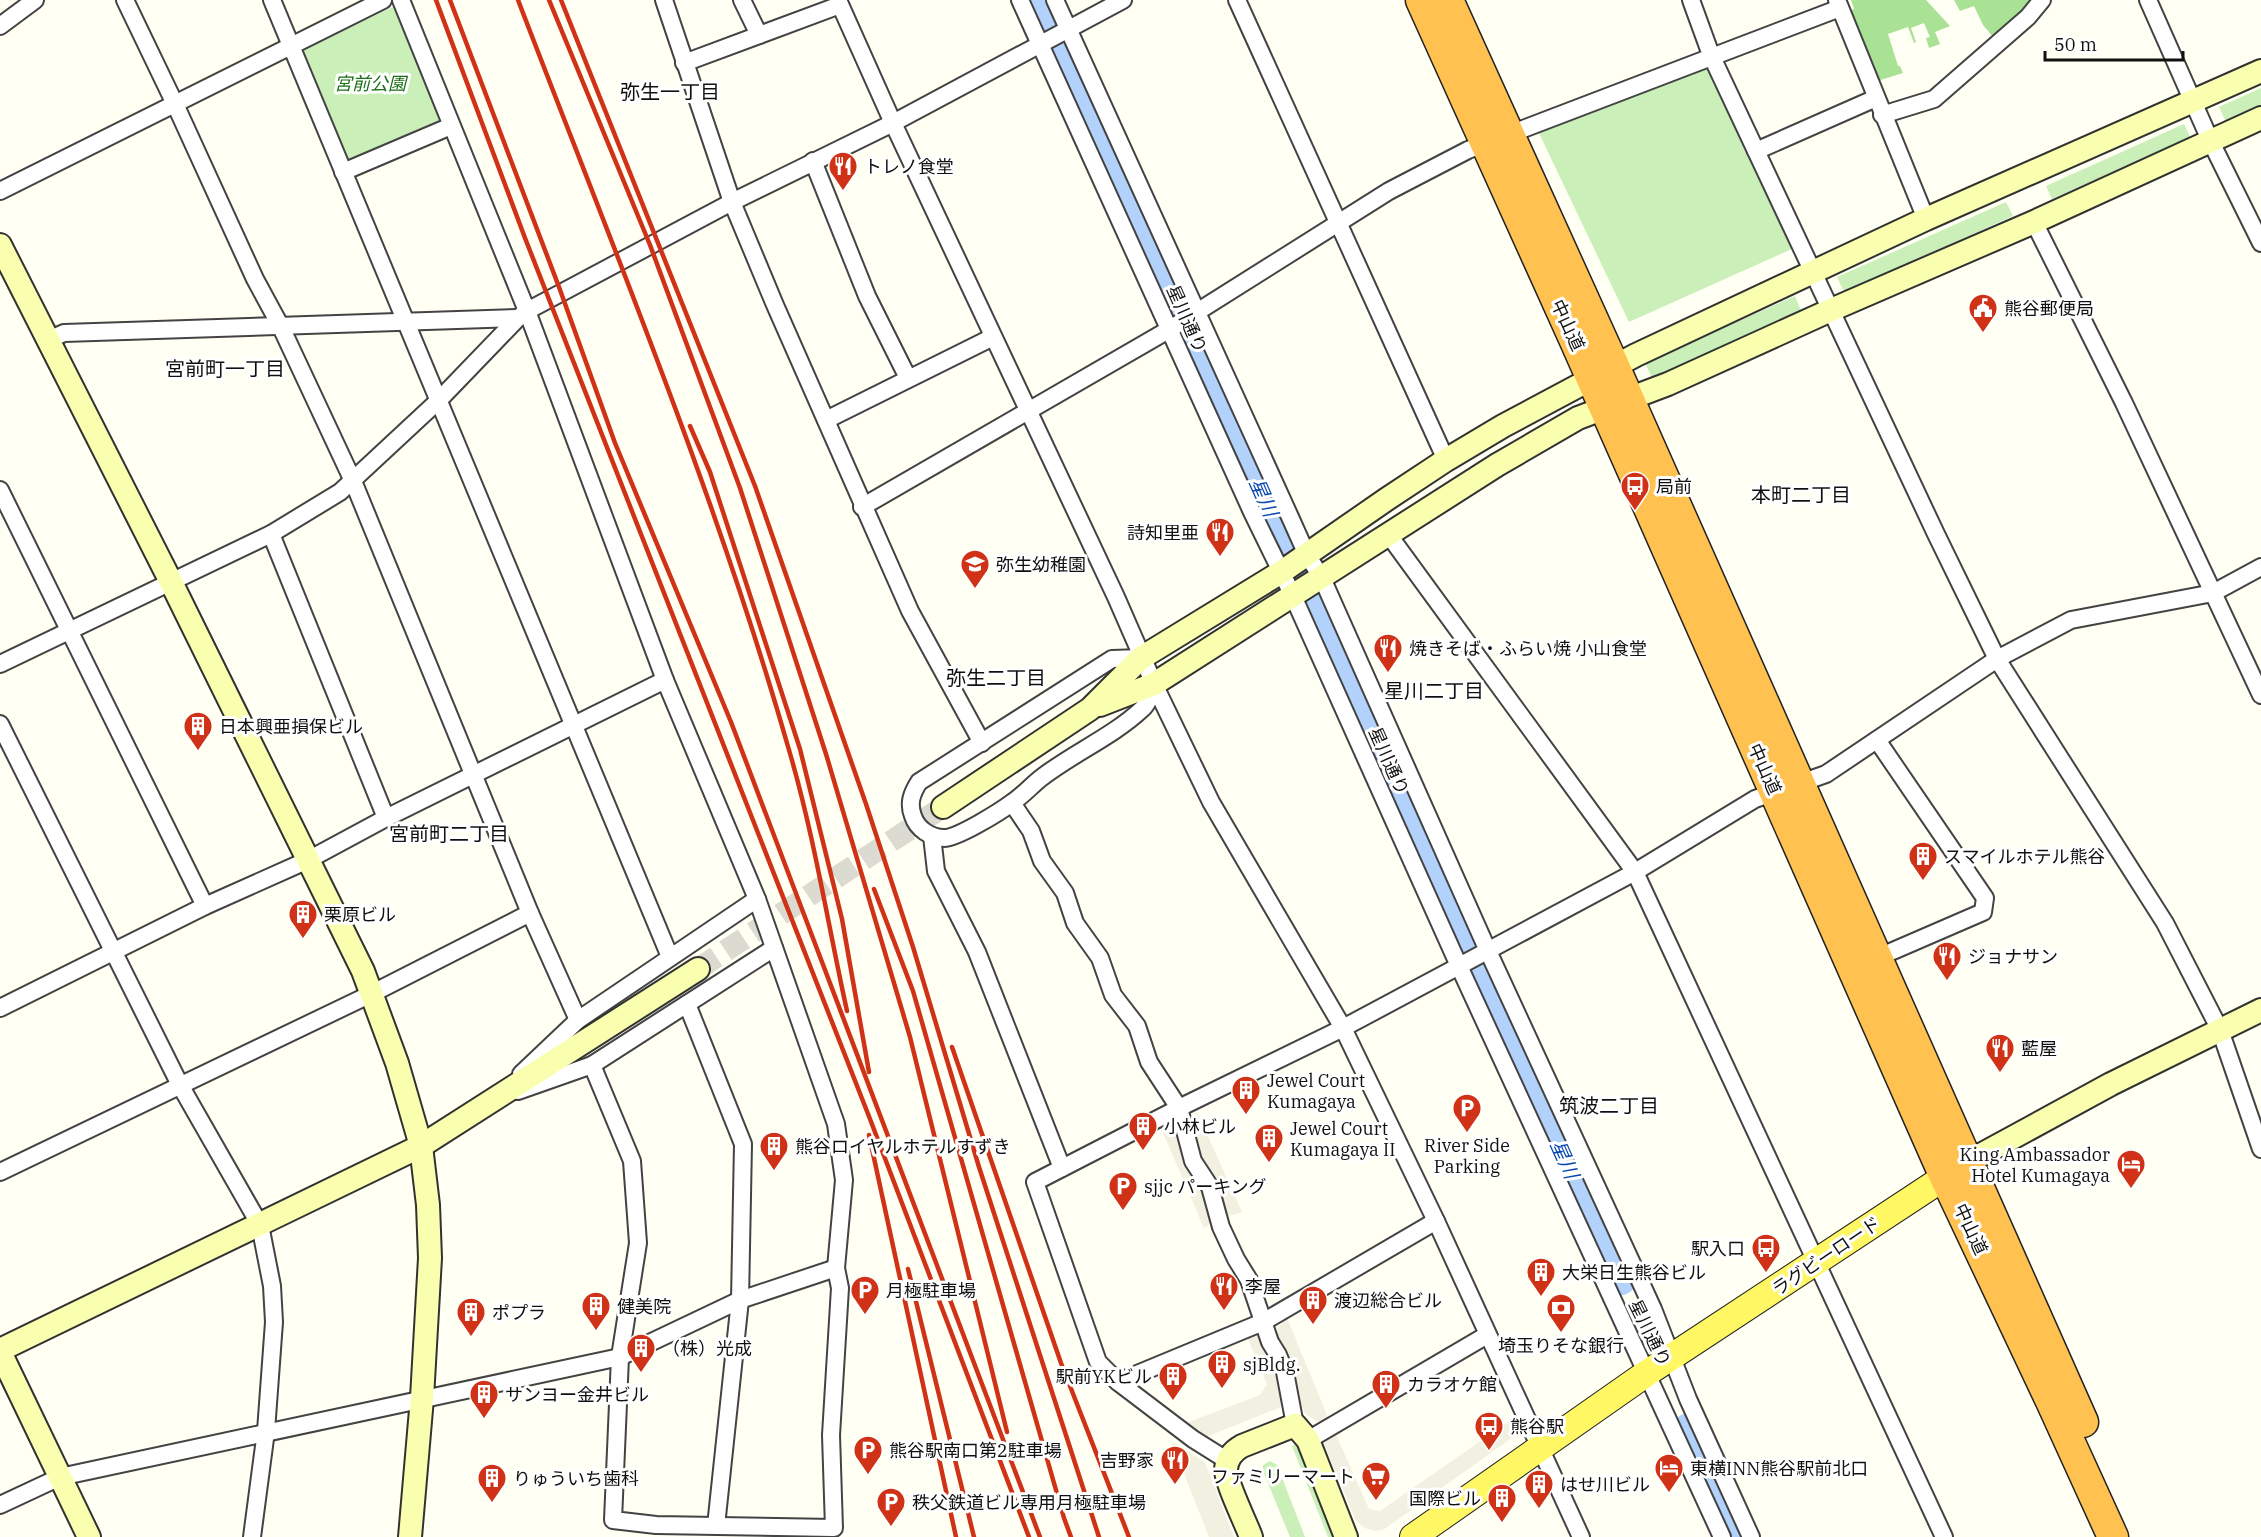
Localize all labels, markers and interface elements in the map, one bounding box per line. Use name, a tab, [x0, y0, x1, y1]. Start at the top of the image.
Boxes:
scale bar	[2045, 24, 2183, 62]
text: 50 m	[2054, 33, 2097, 56]
park label: 宮前公園	[334, 72, 409, 95]
district label: 弥生一丁目	[620, 78, 720, 105]
restaurant icon: トレノ食堂	[827, 150, 859, 192]
place label: トレノ食堂	[864, 155, 954, 178]
street label: 星川通り	[1162, 281, 1212, 357]
public building icon: 熊谷郵便局	[1967, 292, 1999, 334]
street label: 中山道	[1546, 296, 1590, 354]
place label: 熊谷郵便局	[2004, 297, 2094, 320]
district label: 宮前町一丁目	[165, 355, 285, 382]
bus stop icon: 局前	[1619, 470, 1651, 512]
water label: 星川	[1244, 473, 1285, 523]
place label: 局前	[1656, 475, 1692, 498]
district label: 本町二丁目	[1751, 481, 1851, 508]
restaurant icon: 詩知里亜	[1204, 516, 1236, 558]
place label: 詩知里亜	[1127, 521, 1199, 544]
school or university icon: 弥生幼稚園	[959, 548, 991, 590]
place label: 弥生幼稚園	[996, 553, 1086, 576]
restaurant icon: 焼きそば・ふらい焼 小山食堂	[1372, 632, 1404, 674]
place label: 焼きそば・ふらい焼 小山食堂	[1409, 637, 1647, 660]
district label: 弥生二丁目	[946, 664, 1046, 691]
district label: 星川二丁目	[1384, 677, 1484, 704]
building icon: 日本興亜損保ビル	[182, 710, 214, 752]
place label: 日本興亜損保ビル	[219, 715, 363, 738]
street label: 星川通り	[1364, 723, 1414, 799]
street label: 中山道	[1744, 740, 1786, 798]
district label: 宮前町二丁目	[389, 820, 509, 847]
building icon: スマイルホテル熊谷	[1907, 840, 1939, 882]
place label: スマイルホテル熊谷	[1944, 845, 2105, 868]
building icon: 栗原ビル	[287, 898, 319, 940]
place label: 栗原ビル	[324, 903, 396, 926]
restaurant icon: ジョナサン	[1931, 940, 1963, 982]
place label: ジョナサン	[1968, 945, 2058, 968]
restaurant icon: 藍屋	[1984, 1032, 2016, 1074]
place label: 藍屋	[2021, 1037, 2057, 1060]
place label: Jewel Court Kumagaya	[1267, 1069, 1365, 1113]
building icon: Jewel Court Kumagaya	[1230, 1074, 1262, 1116]
parking icon: River Side Parking	[1451, 1092, 1483, 1134]
district label: 筑波二丁目	[1559, 1092, 1659, 1119]
building icon: 小林ビル	[1127, 1110, 1159, 1152]
place label: 小林ビル	[1164, 1115, 1236, 1138]
place label: Jewel Court Kumagaya II	[1290, 1117, 1396, 1161]
building icon: Jewel Court Kumagaya II	[1253, 1122, 1285, 1164]
building icon: 熊谷ロイヤルホテルすずき	[758, 1130, 790, 1172]
place label: River Side Parking	[1424, 1134, 1510, 1178]
place label: 熊谷ロイヤルホテルすずき	[795, 1135, 1010, 1158]
water label: 星川	[1545, 1135, 1586, 1185]
place label: King Ambassador Hotel Kumagaya	[1960, 1143, 2110, 1187]
hotel icon: King Ambassador Hotel Kumagaya	[2115, 1148, 2147, 1190]
parking icon: sjjc パーキング	[1107, 1170, 1139, 1212]
place label: sjjc パーキング	[1144, 1175, 1267, 1198]
street label: 中山道	[1949, 1200, 1993, 1258]
street label: ラグビーロード	[1767, 1211, 1885, 1301]
bus stop icon: 駅入口	[1750, 1232, 1782, 1274]
place label: 駅入口	[1691, 1237, 1745, 1260]
building icon: 大栄日生熊谷ビル	[1525, 1256, 1557, 1298]
place label: 大栄日生熊谷ビル	[1562, 1261, 1706, 1284]
restaurant icon: 李屋	[1208, 1270, 1240, 1312]
parking icon: 月極駐車場	[849, 1274, 881, 1316]
place label: 李屋	[1245, 1275, 1281, 1298]
place label: 月極駐車場	[886, 1279, 976, 1302]
building icon: 渡辺総合ビル	[1297, 1284, 1329, 1326]
place label: 渡辺総合ビル	[1334, 1289, 1442, 1312]
building icon: 健美院	[580, 1290, 612, 1332]
bank icon: 埼玉りそな銀行	[1545, 1292, 1577, 1334]
place label: 健美院	[617, 1295, 671, 1318]
building icon: ポプラ	[455, 1296, 487, 1338]
street label: 星川通り	[1624, 1296, 1676, 1370]
place label: ポプラ	[492, 1301, 546, 1324]
building icon: （株）光成	[625, 1332, 657, 1374]
place label: 埼玉りそな銀行	[1498, 1334, 1624, 1357]
place label: （株）光成	[662, 1337, 752, 1360]
building icon: sjBldg.	[1206, 1348, 1238, 1390]
place label: sjBldg.	[1243, 1353, 1301, 1376]
building icon: 駅前YKビル	[1157, 1360, 1189, 1402]
place label: 駅前YKビル	[1056, 1365, 1152, 1388]
building icon: カラオケ館	[1370, 1368, 1402, 1410]
place label: カラオケ館	[1407, 1373, 1497, 1396]
building icon: サンヨー金井ビル	[468, 1378, 500, 1420]
place label: サンヨー金井ビル	[505, 1383, 649, 1406]
bus stop icon: 熊谷駅	[1473, 1410, 1505, 1452]
place label: 熊谷駅	[1510, 1415, 1564, 1438]
parking icon: 熊谷駅南口第2駐車場	[852, 1434, 884, 1476]
place label: 熊谷駅南口第2駐車場	[889, 1439, 1062, 1462]
restaurant icon: 吉野家	[1159, 1444, 1191, 1486]
place label: 吉野家	[1100, 1449, 1154, 1472]
hotel icon: 東横INN熊谷駅前北口	[1653, 1452, 1685, 1494]
place label: 東横INN熊谷駅前北口	[1690, 1457, 1868, 1480]
supermarket icon: ファミリーマート	[1360, 1460, 1392, 1502]
building icon: りゅういち歯科	[476, 1462, 508, 1504]
place label: ファミリーマート	[1211, 1465, 1355, 1488]
place label: りゅういち歯科	[513, 1467, 639, 1490]
building icon: はせ川ビル	[1523, 1468, 1555, 1510]
place label: はせ川ビル	[1560, 1473, 1650, 1496]
building icon: 国際ビル	[1486, 1482, 1518, 1524]
parking icon: 秩父鉄道ビル専用月極駐車場	[875, 1486, 907, 1528]
place label: 国際ビル	[1409, 1487, 1481, 1510]
place label: 秩父鉄道ビル専用月極駐車場	[912, 1491, 1146, 1514]

